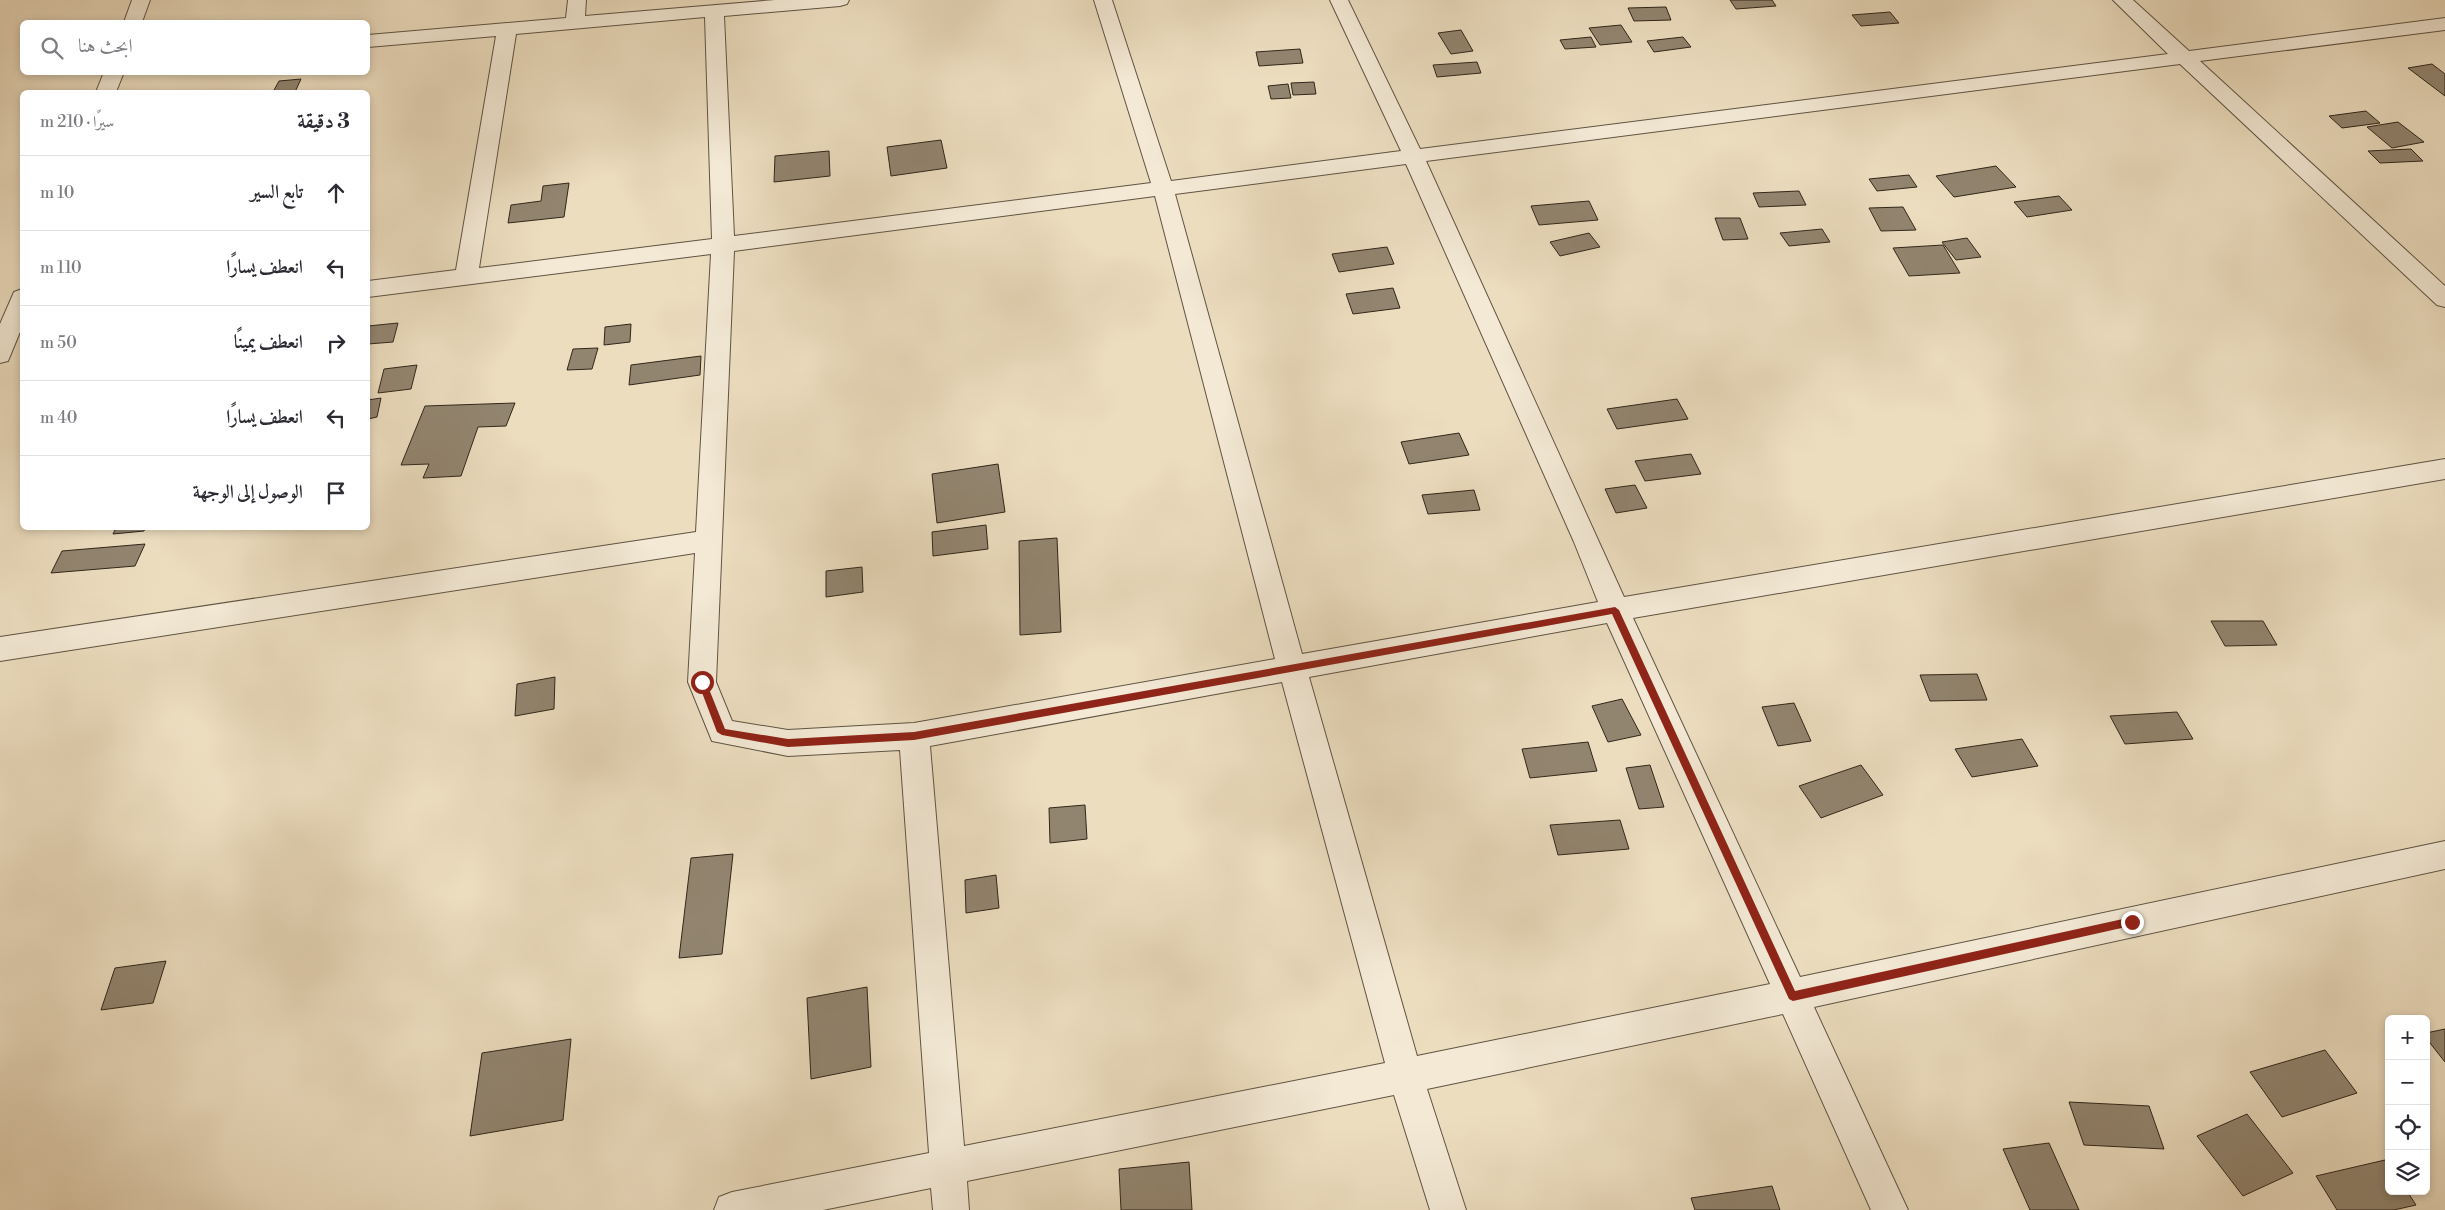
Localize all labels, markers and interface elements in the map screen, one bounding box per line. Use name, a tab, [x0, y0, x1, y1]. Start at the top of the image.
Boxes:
search box	[20, 20, 370, 75]
icon: search	[38, 34, 66, 62]
text: ابحث هنا	[78, 34, 133, 58]
text: 3 دقيقة	[297, 109, 350, 135]
text: سيرًا · 210 m	[40, 112, 114, 132]
icon: ahead	[322, 179, 350, 207]
text: تابع السير	[250, 180, 303, 204]
text: 10 m	[40, 183, 74, 203]
icon: left	[322, 254, 350, 282]
text: انعطف يسارًا	[226, 255, 303, 279]
text: 110 m	[40, 258, 82, 278]
icon: right	[322, 329, 350, 357]
text: انعطف يمينًا	[234, 330, 303, 354]
text: 50 m	[40, 333, 77, 353]
icon: left	[322, 404, 350, 432]
text: انعطف يسارًا	[226, 405, 303, 429]
text: 40 m	[40, 408, 77, 428]
icon: arrive	[322, 479, 350, 507]
text: الوصول إلى الوجهة	[193, 480, 303, 504]
route start	[691, 671, 714, 694]
route end	[2121, 911, 2144, 934]
map controls	[2385, 1015, 2430, 1195]
button: +	[2385, 1015, 2430, 1060]
button: −	[2385, 1060, 2430, 1105]
button: locate	[2385, 1105, 2430, 1150]
button: layers	[2385, 1150, 2430, 1195]

